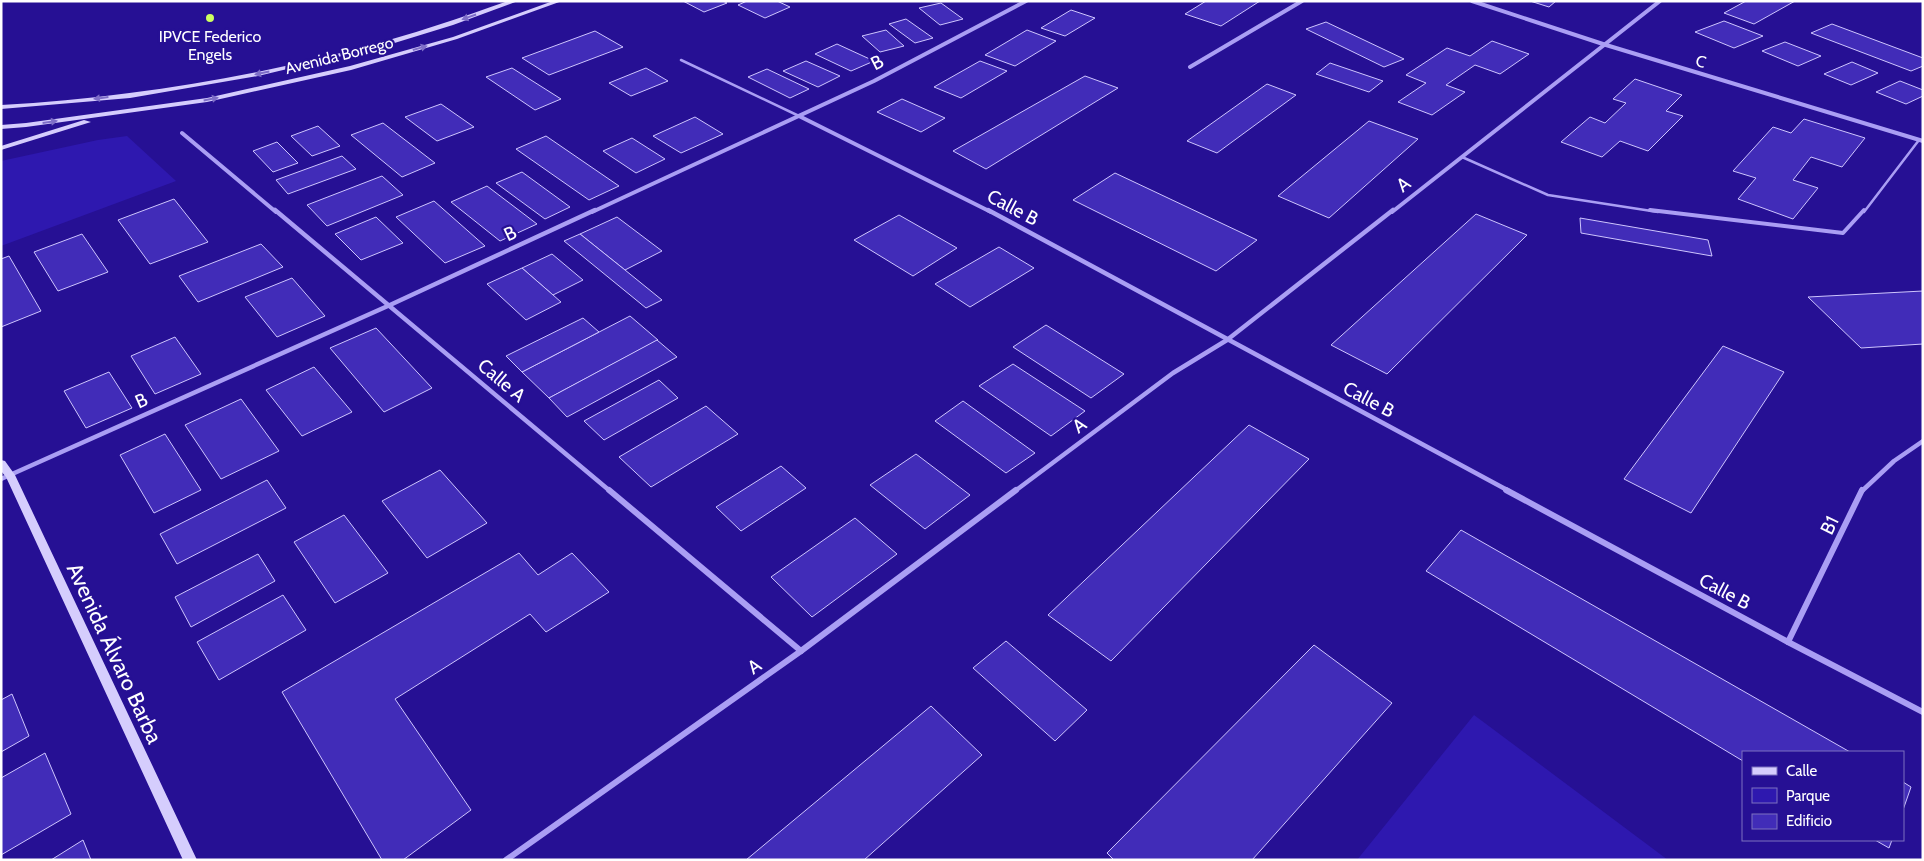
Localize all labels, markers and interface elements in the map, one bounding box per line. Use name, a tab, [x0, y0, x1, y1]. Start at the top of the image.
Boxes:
marker: IPVCE Federico Engels	[204, 12, 216, 24]
one-way arrow	[461, 13, 476, 21]
place label: IPVCE Federico Engels	[159, 27, 261, 64]
street label: Avenida Borrego	[283, 33, 395, 78]
one-way arrow	[413, 43, 428, 51]
street label: B	[867, 50, 888, 75]
street label: C	[1693, 51, 1708, 72]
one-way arrow	[254, 69, 269, 77]
one-way arrow	[93, 94, 109, 102]
one-way arrow	[203, 95, 218, 103]
one-way arrow	[42, 118, 58, 126]
street label: A	[1392, 172, 1415, 197]
street label: Calle B	[983, 184, 1042, 231]
street label: B	[500, 221, 520, 246]
street label: Calle A	[473, 354, 531, 407]
street label: Calle B	[1339, 376, 1398, 423]
street label: B	[131, 388, 151, 413]
street label: A	[1068, 413, 1091, 438]
street label: B1	[1815, 512, 1844, 538]
street label: Avenida Álvaro Barba	[61, 559, 168, 748]
street label: Calle B	[1695, 568, 1754, 615]
street label: A	[743, 653, 766, 679]
legend	[1742, 751, 1904, 841]
text: Calle	[1786, 762, 1817, 780]
text: Parque	[1786, 787, 1830, 805]
text: Edificio	[1786, 812, 1832, 830]

